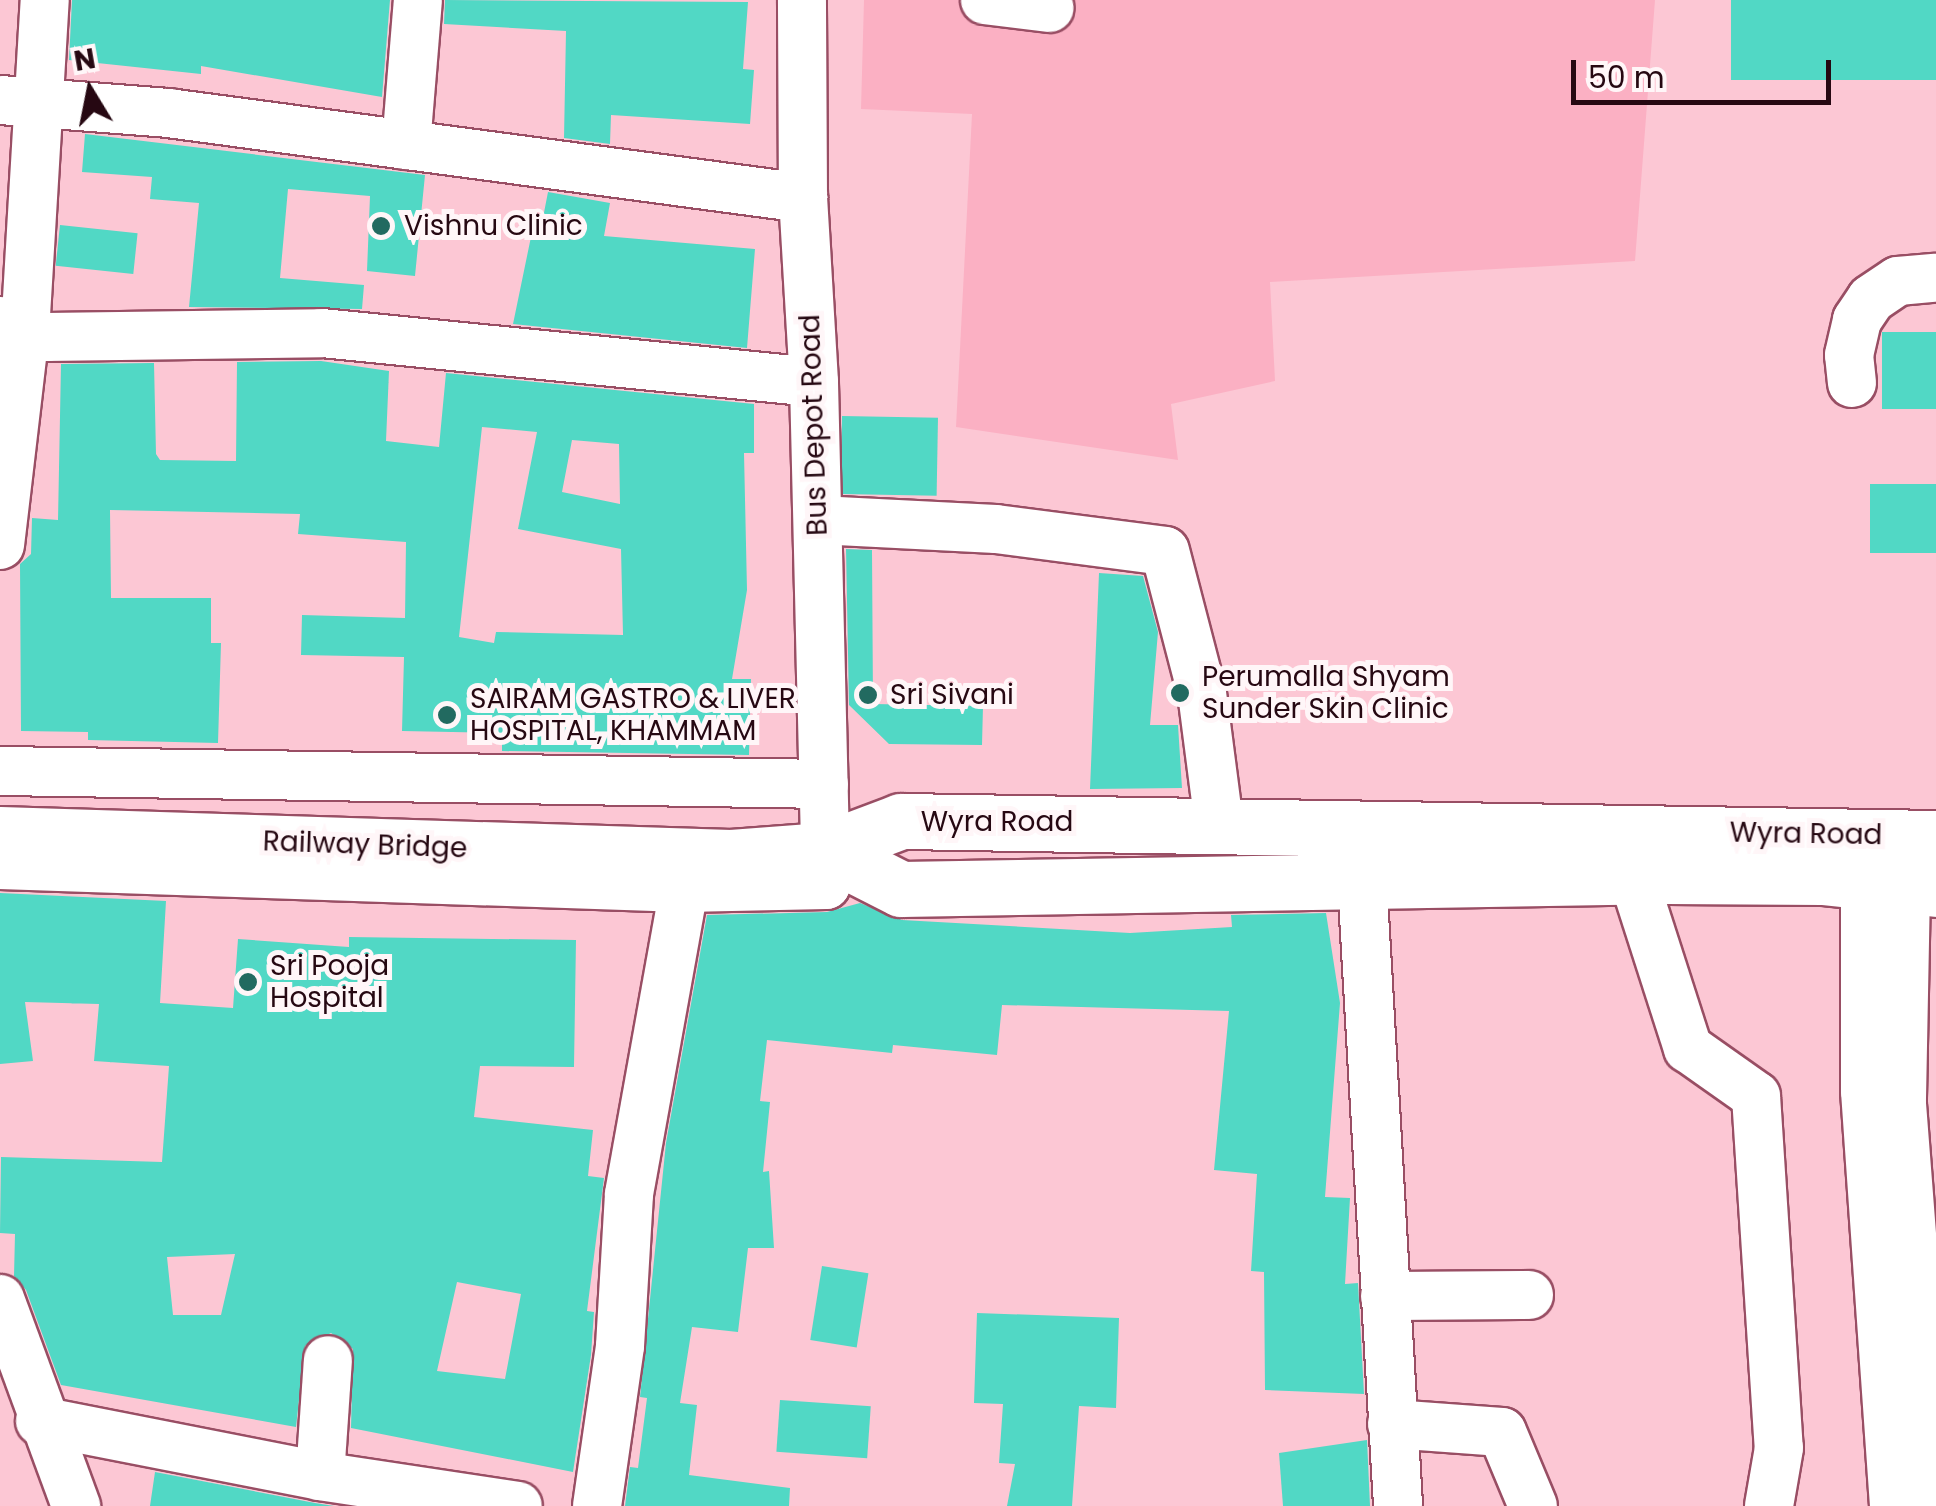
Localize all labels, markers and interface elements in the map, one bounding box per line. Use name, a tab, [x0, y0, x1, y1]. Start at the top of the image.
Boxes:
text: N	[71, 39, 98, 81]
north arrow	[40, 40, 140, 140]
scale bar	[1576, 40, 1836, 102]
text: 50 m	[1588, 56, 1665, 99]
place label: Vishnu Clinic	[404, 209, 583, 243]
marker: Vishnu Clinic	[368, 213, 394, 239]
street label: Bus Depot Road	[793, 314, 835, 536]
place label: Perumalla Shyam Sunder Skin Clinic	[1202, 660, 1450, 726]
place label: Sri Sivani	[890, 678, 1014, 712]
marker: Perumalla Shyam Sunder Skin Clinic	[1167, 680, 1193, 706]
place label: SAIRAM GASTRO & LIVER HOSPITAL, KHAMMAM	[470, 682, 796, 748]
marker: Sri Sivani	[855, 682, 881, 708]
marker: SAIRAM GASTRO & LIVER HOSPITAL, KHAMMAM	[434, 702, 460, 728]
street label: Wyra Road	[921, 805, 1073, 839]
street label: Wyra Road	[1729, 816, 1883, 852]
street label: Railway Bridge	[262, 825, 468, 865]
place label: Sri Pooja Hospital	[270, 949, 389, 1015]
marker: Sri Pooja Hospital	[235, 969, 261, 995]

